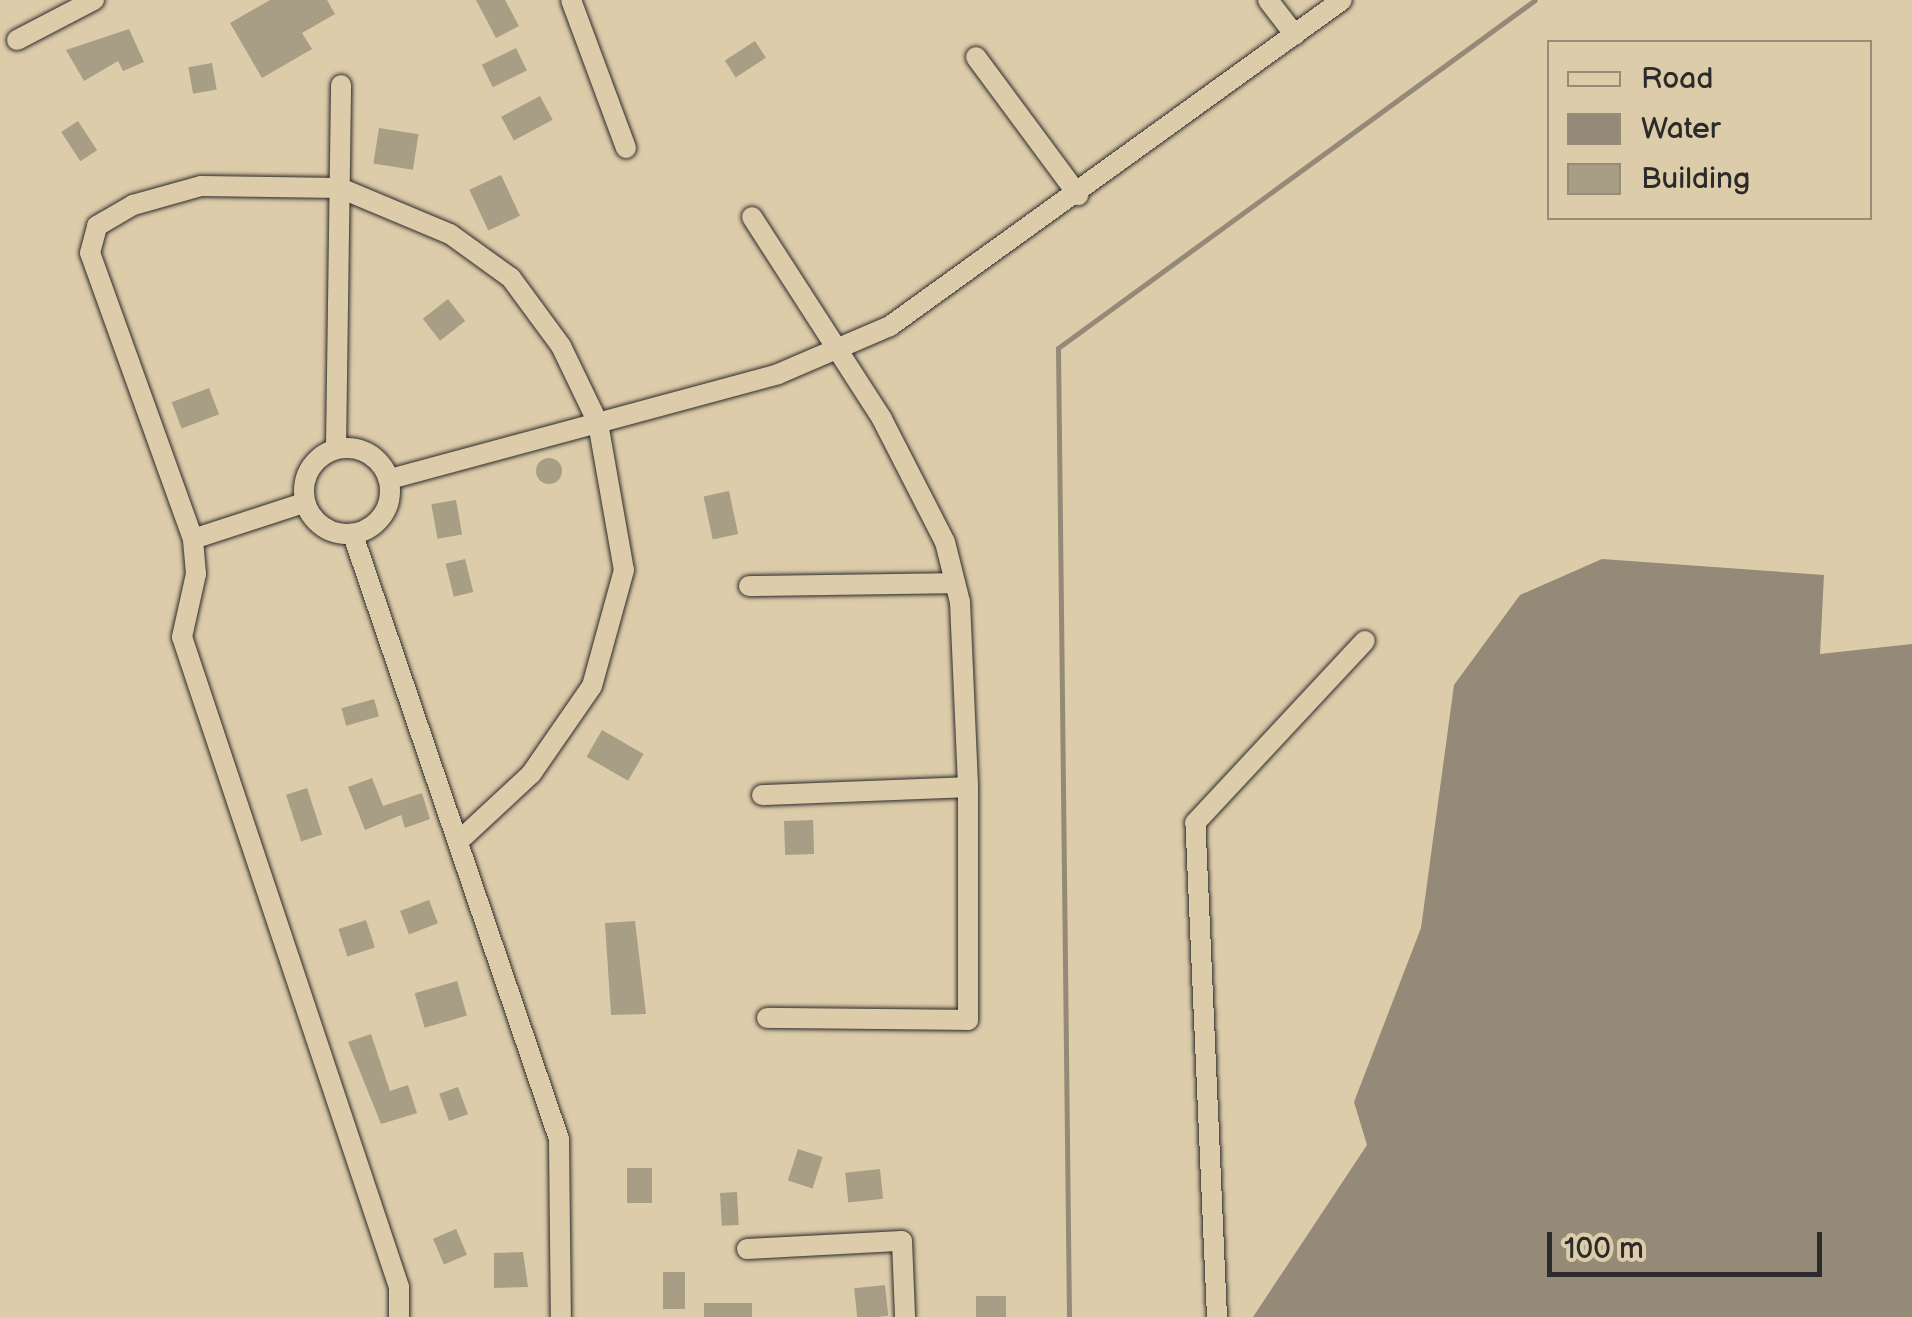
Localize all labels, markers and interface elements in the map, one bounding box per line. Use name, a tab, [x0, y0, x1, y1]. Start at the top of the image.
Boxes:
legend	[1547, 40, 1872, 220]
text: Road	[1641, 61, 1714, 97]
text: Water	[1641, 111, 1721, 147]
text: Building	[1641, 161, 1750, 197]
scale bar	[1552, 1212, 1827, 1274]
text: 100 m	[1564, 1231, 1644, 1267]

